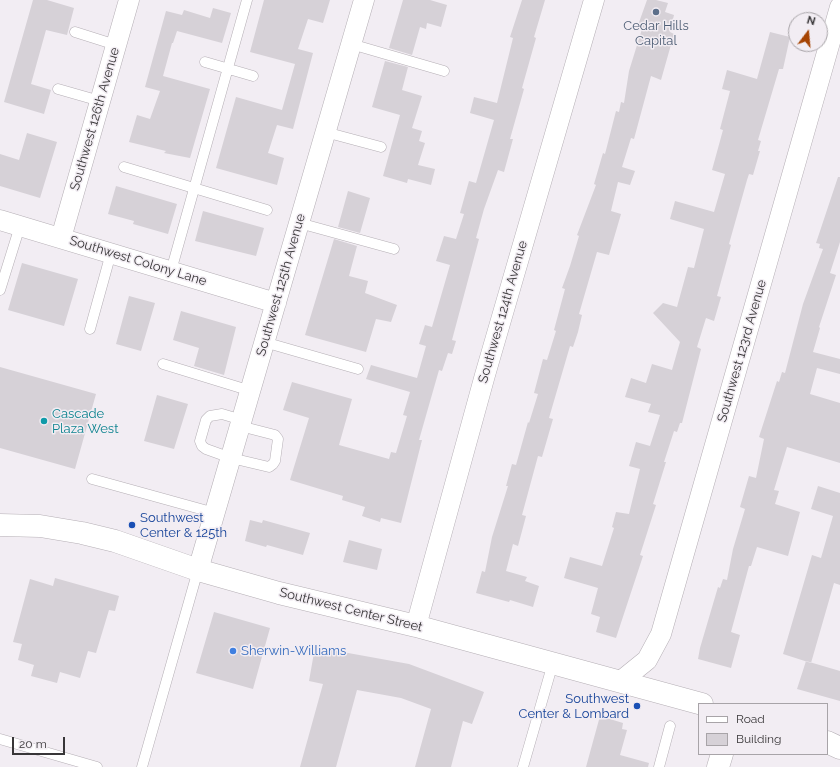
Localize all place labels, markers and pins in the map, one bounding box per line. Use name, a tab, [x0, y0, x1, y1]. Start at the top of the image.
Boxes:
marker: Cedar Hills Capital	[651, 7, 661, 17]
place label: Cedar Hills Capital	[623, 18, 689, 49]
place label: Cascade Plaza West	[52, 406, 118, 437]
marker: Cascade Plaza West	[39, 416, 49, 426]
place label: Southwest Center & 125th	[140, 510, 227, 541]
marker: Southwest Center & 125th	[127, 520, 137, 530]
place label: Sherwin-Williams	[241, 643, 346, 659]
marker: Sherwin-Williams	[228, 646, 238, 656]
place label: Southwest Center & Lombard	[519, 691, 629, 722]
marker: Southwest Center & Lombard	[632, 701, 642, 711]

